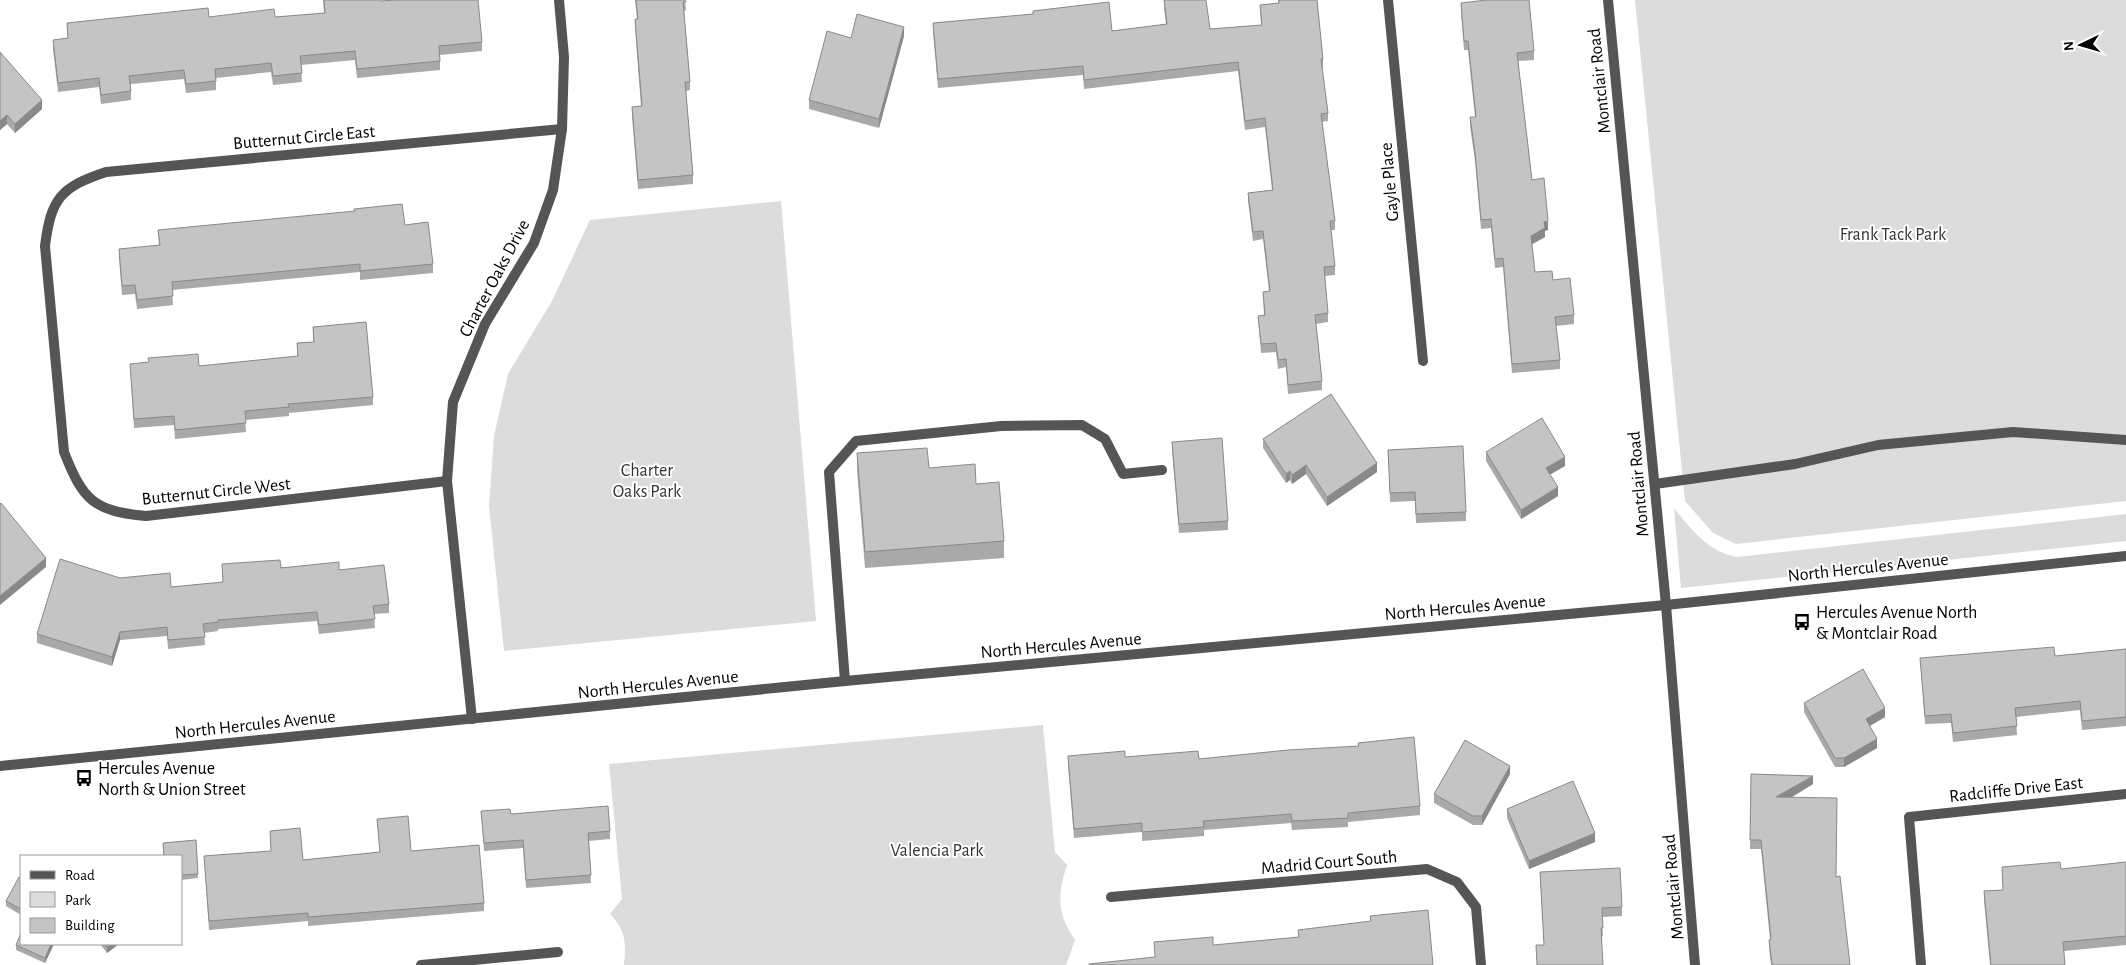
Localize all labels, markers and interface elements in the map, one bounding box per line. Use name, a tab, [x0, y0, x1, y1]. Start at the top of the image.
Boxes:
north arrow	[2056, 20, 2106, 70]
street label: Montclair Road	[1586, 27, 1614, 135]
text: N	[2062, 41, 2076, 52]
street label: Butternut Circle East	[232, 123, 376, 153]
street label: Gayle Place	[1378, 142, 1402, 222]
street label: Charter Oaks Drive	[456, 217, 533, 340]
park label: Frank Tack Park	[1840, 226, 1947, 244]
street label: Montclair Road	[1625, 430, 1653, 537]
park label: Charter Oaks Park	[613, 462, 682, 501]
street label: Butternut Circle West	[141, 475, 292, 509]
street label: North Hercules Avenue	[1787, 551, 1949, 585]
street label: North Hercules Avenue	[1384, 592, 1546, 624]
place label: Hercules Avenue North & Montclair Road	[1816, 604, 1977, 643]
bus stop icon: Hercules Avenue North & Montclair Road	[1792, 612, 1812, 632]
street label: North Hercules Avenue	[980, 630, 1142, 662]
street label: North Hercules Avenue	[577, 668, 739, 702]
street label: North Hercules Avenue	[174, 708, 336, 742]
place label: Hercules Avenue North & Union Street	[98, 760, 246, 799]
bus stop icon: Hercules Avenue North & Union Street	[74, 768, 94, 788]
street label: Radcliffe Drive East	[1948, 774, 2084, 806]
street label: Montclair Road	[1660, 833, 1688, 940]
park label: Valencia Park	[890, 842, 984, 860]
street label: Madrid Court South	[1260, 848, 1398, 878]
legend	[20, 855, 182, 945]
text: Road	[65, 868, 95, 883]
text: Park	[65, 893, 91, 908]
text: Building	[65, 918, 115, 933]

